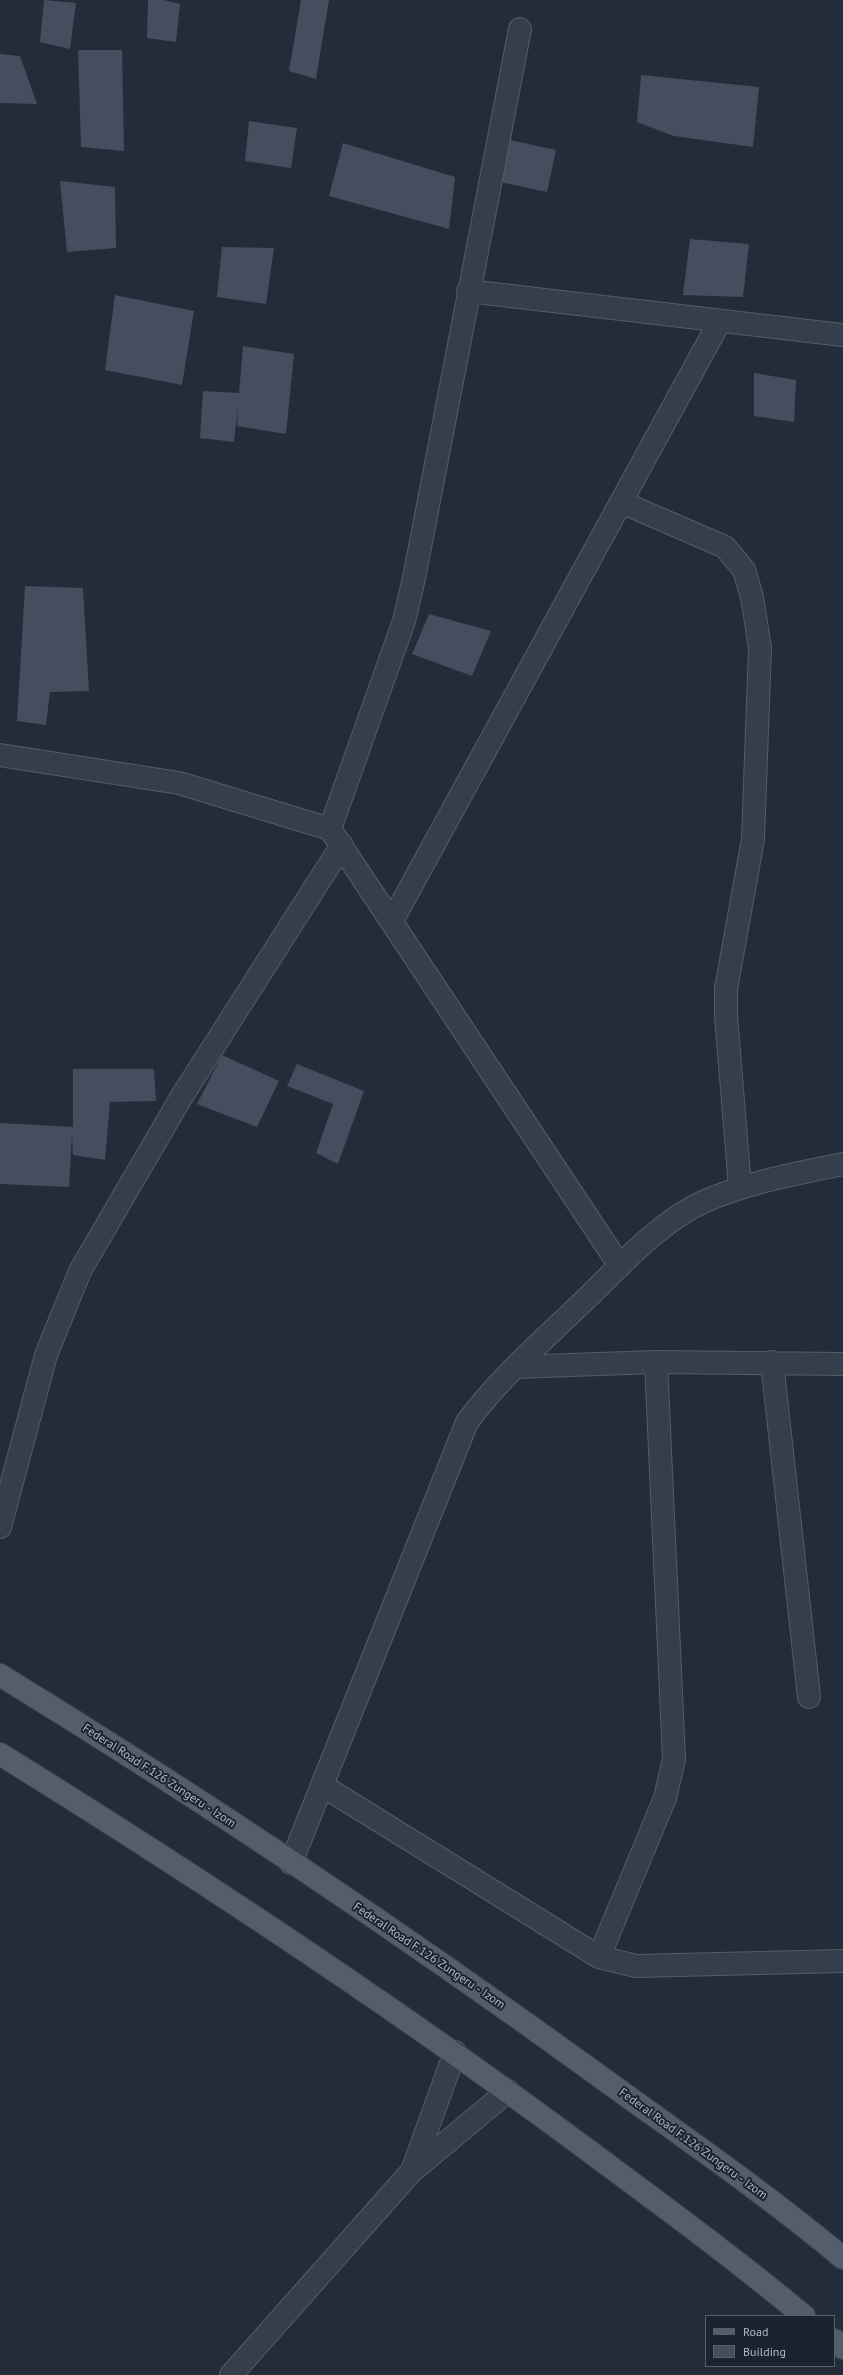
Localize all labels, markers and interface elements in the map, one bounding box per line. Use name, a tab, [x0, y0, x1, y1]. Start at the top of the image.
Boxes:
street label: Federal Road F.126 Zungeru - Izom	[80, 1721, 238, 1831]
street label: Federal Road F.126 Zungeru - Izom	[350, 1900, 508, 2012]
street label: Federal Road F.126 Zungeru - Izom	[616, 2085, 770, 2203]
legend	[705, 2315, 835, 2367]
text: Road	[743, 2324, 768, 2339]
text: Building	[743, 2344, 786, 2359]

